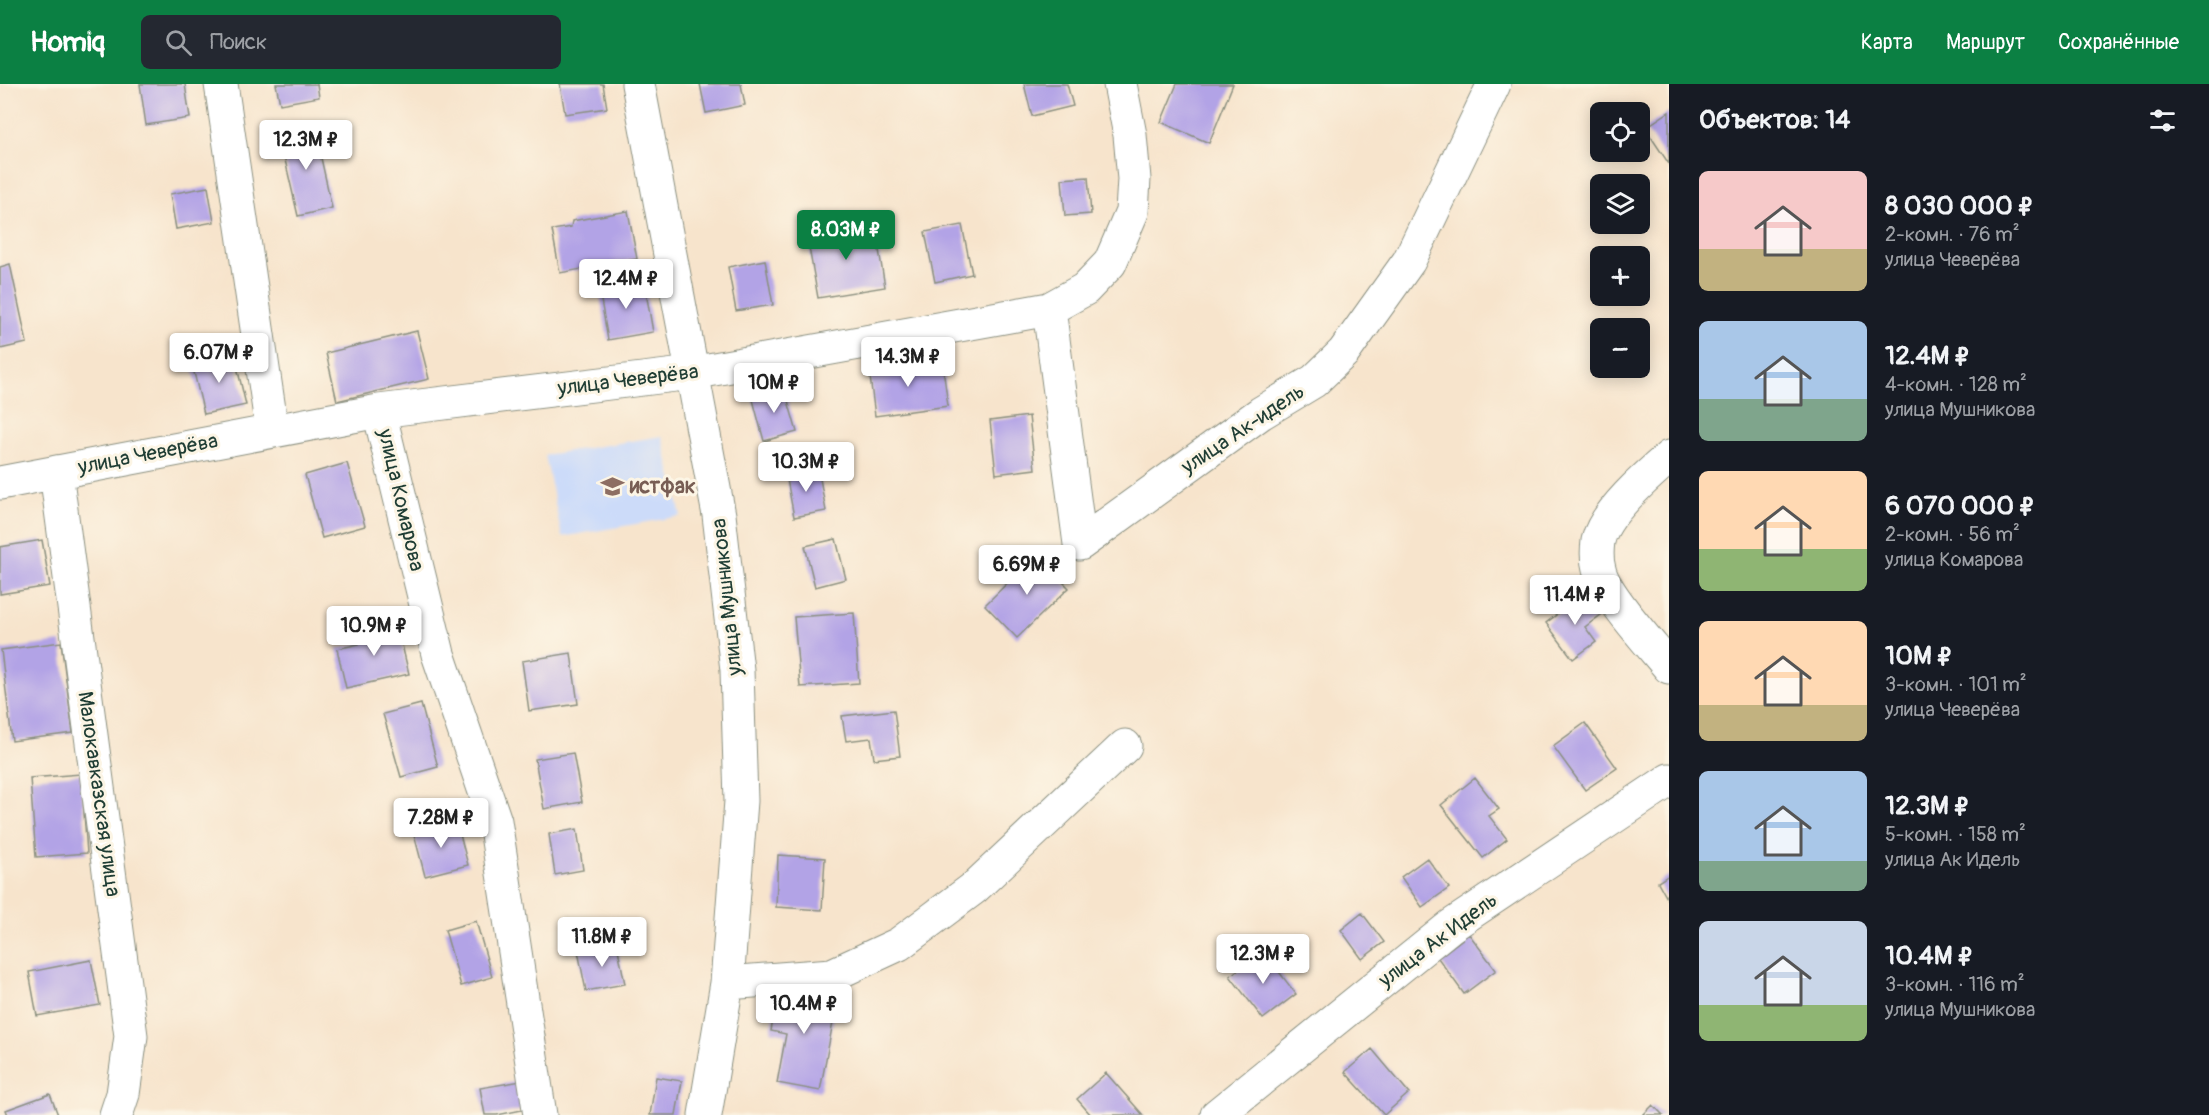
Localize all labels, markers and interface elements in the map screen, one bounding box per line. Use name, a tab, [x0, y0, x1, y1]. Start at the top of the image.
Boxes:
search box	[141, 15, 561, 69]
text: Homiq	[30, 25, 105, 60]
icon: search	[162, 26, 195, 59]
text: Поиск	[210, 28, 267, 56]
text: Карта	[1861, 29, 1913, 56]
text: Маршрут	[1946, 29, 2025, 56]
text: Сохранённые	[2058, 29, 2179, 56]
map controls	[1590, 102, 1650, 378]
button: locate	[1590, 102, 1650, 162]
text: Объектов: 14	[1699, 104, 1850, 136]
icon: filters	[2146, 104, 2179, 137]
pin: 12.3M ₽	[251, 120, 361, 171]
text: 12.3M ₽	[273, 127, 339, 152]
button: layers	[1590, 174, 1650, 234]
text: 8 030 000 ₽	[1885, 190, 2034, 222]
icon: home	[1747, 195, 1819, 267]
pin: 8.03M ₽	[791, 210, 901, 261]
text: 8.03M ₽	[811, 217, 881, 242]
text: 2-комн. · 76 m²	[1885, 222, 2020, 247]
button: +	[1590, 246, 1650, 306]
text: улица Чеверёва	[1885, 247, 2020, 272]
pin: 12.4M ₽	[571, 259, 681, 310]
text: 12.4M ₽	[593, 266, 659, 291]
button: −	[1590, 318, 1650, 378]
pin: 6.07M ₽	[164, 333, 274, 384]
pin: 14.3M ₽	[853, 337, 963, 388]
text: 6.07M ₽	[184, 340, 255, 365]
text: 12.4M ₽	[1885, 340, 1970, 372]
text: 14.3M ₽	[875, 344, 941, 369]
icon: home	[1747, 345, 1819, 417]
street label: улица Чеверёва	[555, 358, 700, 402]
pin: 10M ₽	[732, 363, 816, 414]
text: 10M ₽	[748, 370, 800, 395]
text: 4-комн. · 128 m²	[1885, 372, 2027, 397]
street label: улица Ак-идель	[1175, 378, 1310, 481]
text: улица Мушникова	[1885, 397, 2035, 422]
street label: улица Комарова	[371, 425, 430, 574]
street label: улица Чеверёва	[75, 427, 220, 481]
pin: 10.3M ₽	[751, 442, 861, 493]
text: 10.3M ₽	[772, 449, 840, 474]
school or university icon: истфак	[599, 473, 625, 499]
place label: истфак	[629, 473, 696, 500]
text: 6 070 000 ₽	[1885, 490, 2035, 522]
icon: home	[1747, 495, 1819, 567]
street label: улица Мушникова	[705, 517, 749, 678]
text: 2-комн. · 56 m²	[1885, 522, 2020, 547]
pin: 6.69M ₽	[972, 545, 1082, 596]
text: улица Комарова	[1885, 547, 2023, 572]
text: 6.69M ₽	[993, 552, 1061, 577]
pin: 11.4M ₽	[1520, 575, 1630, 626]
text: 11.4M ₽	[1544, 582, 1606, 607]
pin: 10.9M ₽	[319, 606, 429, 657]
text: 10.9M ₽	[341, 613, 407, 638]
text: 10M ₽	[1885, 640, 1953, 672]
icon: home	[1747, 645, 1819, 717]
text: 3-комн. · 101 m²	[1885, 672, 2027, 697]
street label: Малокавказская улица	[71, 690, 127, 898]
text: улица Чеверёва	[1885, 697, 2020, 722]
text: 12.3M ₽	[1885, 790, 1970, 822]
icon: home	[1747, 795, 1819, 867]
pin: 7.28M ₽	[386, 798, 496, 849]
text: 7.28M ₽	[408, 805, 474, 830]
text: 5-комн. · 158 m²	[1885, 822, 2026, 847]
text: улица Ак Идель	[1885, 847, 2020, 872]
street label: улица Ак Идель	[1372, 886, 1503, 994]
pin: 11.8M ₽	[547, 917, 657, 968]
text: 11.8M ₽	[572, 924, 632, 949]
pin: 12.3M ₽	[1208, 934, 1318, 985]
text: 10.4M ₽	[1885, 940, 1974, 972]
text: 12.3M ₽	[1230, 941, 1296, 966]
icon: home	[1747, 945, 1819, 1017]
text: 3-комн. · 116 m²	[1885, 972, 2025, 997]
pin: 10.4M ₽	[749, 984, 859, 1035]
text: 10.4M ₽	[770, 991, 838, 1016]
text: улица Мушникова	[1885, 997, 2035, 1022]

